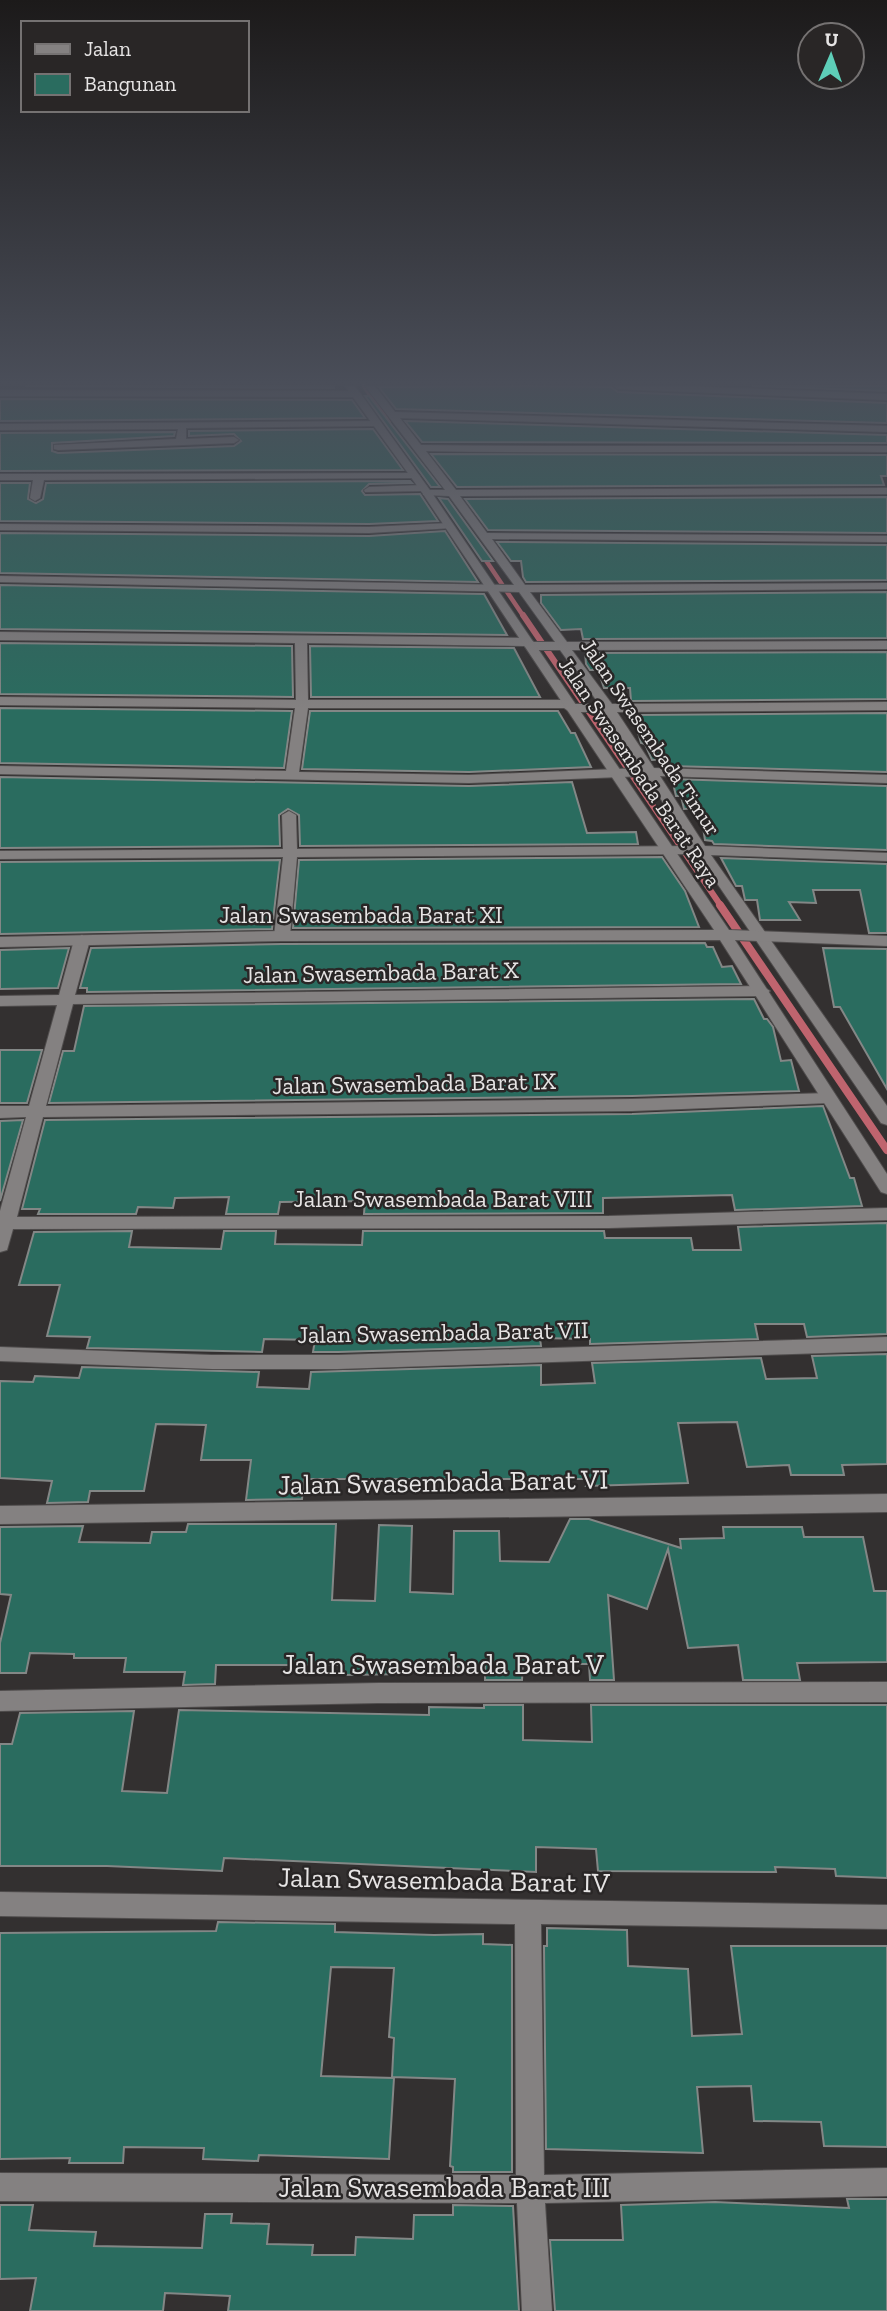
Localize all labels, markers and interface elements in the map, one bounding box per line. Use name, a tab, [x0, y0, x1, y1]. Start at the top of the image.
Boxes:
legend	[21, 21, 248, 112]
north arrow	[796, 21, 866, 91]
text: U	[824, 28, 839, 51]
text: Jalan	[84, 36, 131, 61]
text: Bangunan	[84, 71, 176, 96]
street label: Jalan Swasembada Timur	[576, 634, 726, 840]
street label: Jalan Swasembada Barat Raya	[554, 652, 726, 892]
street label: Jalan Swasembada Barat XI	[219, 900, 503, 929]
street label: Jalan Swasembada Barat X	[243, 955, 519, 989]
street label: Jalan Swasembada Barat IX	[272, 1066, 556, 1100]
street label: Jalan Swasembada Barat VIII	[294, 1184, 592, 1213]
street label: Jalan Swasembada Barat VII	[297, 1315, 589, 1349]
street label: Jalan Swasembada Barat VI	[277, 1463, 609, 1501]
street label: Jalan Swasembada Barat V	[282, 1648, 605, 1681]
street label: Jalan Swasembada Barat IV	[278, 1861, 611, 1899]
street label: Jalan Swasembada Barat III	[278, 2171, 610, 2204]

